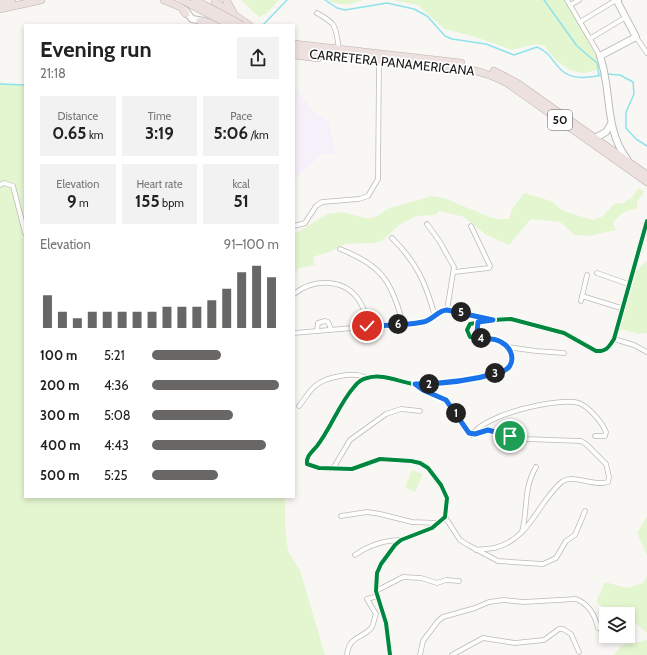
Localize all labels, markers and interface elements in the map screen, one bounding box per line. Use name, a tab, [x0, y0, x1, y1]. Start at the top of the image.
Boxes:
text: Evening run	[40, 36, 152, 63]
button: share	[237, 37, 279, 79]
street label: CARRETERA PANAMERICANA	[309, 45, 475, 79]
text: 21:18	[40, 65, 66, 81]
text: Distance	[58, 109, 98, 123]
text: Time	[148, 109, 171, 123]
text: Pace	[230, 109, 252, 123]
road number: 50	[548, 110, 572, 130]
text: 0.65	[52, 123, 86, 143]
text: 3:19	[145, 123, 174, 143]
text: 5:06	[214, 123, 248, 143]
text: km	[86, 128, 104, 142]
text: /km	[248, 128, 269, 142]
text: Elevation	[56, 177, 99, 191]
text: Heart rate	[136, 177, 183, 191]
text: kcal	[232, 177, 250, 191]
text: 9	[67, 191, 77, 211]
text: 155	[135, 191, 160, 211]
text: 51	[233, 191, 249, 211]
text: m	[77, 196, 89, 210]
text: bpm	[160, 196, 184, 210]
text: Elevation	[40, 236, 91, 252]
text: 91–100 m	[224, 236, 279, 252]
pin: 5	[451, 302, 471, 322]
text: 5	[458, 305, 464, 319]
pin	[350, 309, 384, 343]
pin: 6	[388, 314, 408, 334]
icon: check	[356, 315, 378, 337]
text: 6	[395, 317, 401, 331]
pin: 4	[471, 328, 491, 348]
text: 4	[478, 331, 484, 345]
text: 100 m	[40, 347, 77, 363]
text: 5:21	[104, 347, 125, 363]
pin: 3	[485, 363, 505, 383]
text: 3	[492, 366, 498, 380]
pin: 2	[419, 374, 439, 394]
text: 200 m	[40, 377, 79, 393]
text: 4:36	[104, 377, 129, 393]
text: 2	[426, 377, 432, 391]
pin: 1	[446, 403, 466, 423]
text: 1	[454, 406, 458, 420]
text: 300 m	[40, 407, 80, 423]
text: 5:08	[104, 407, 131, 423]
pin	[493, 419, 527, 453]
icon: arrive	[499, 425, 521, 447]
text: 400 m	[40, 437, 81, 453]
text: 4:43	[104, 437, 129, 453]
text: 500 m	[40, 467, 80, 483]
text: 5:25	[104, 467, 128, 483]
map controls	[599, 607, 635, 643]
button: layers	[599, 607, 635, 643]

